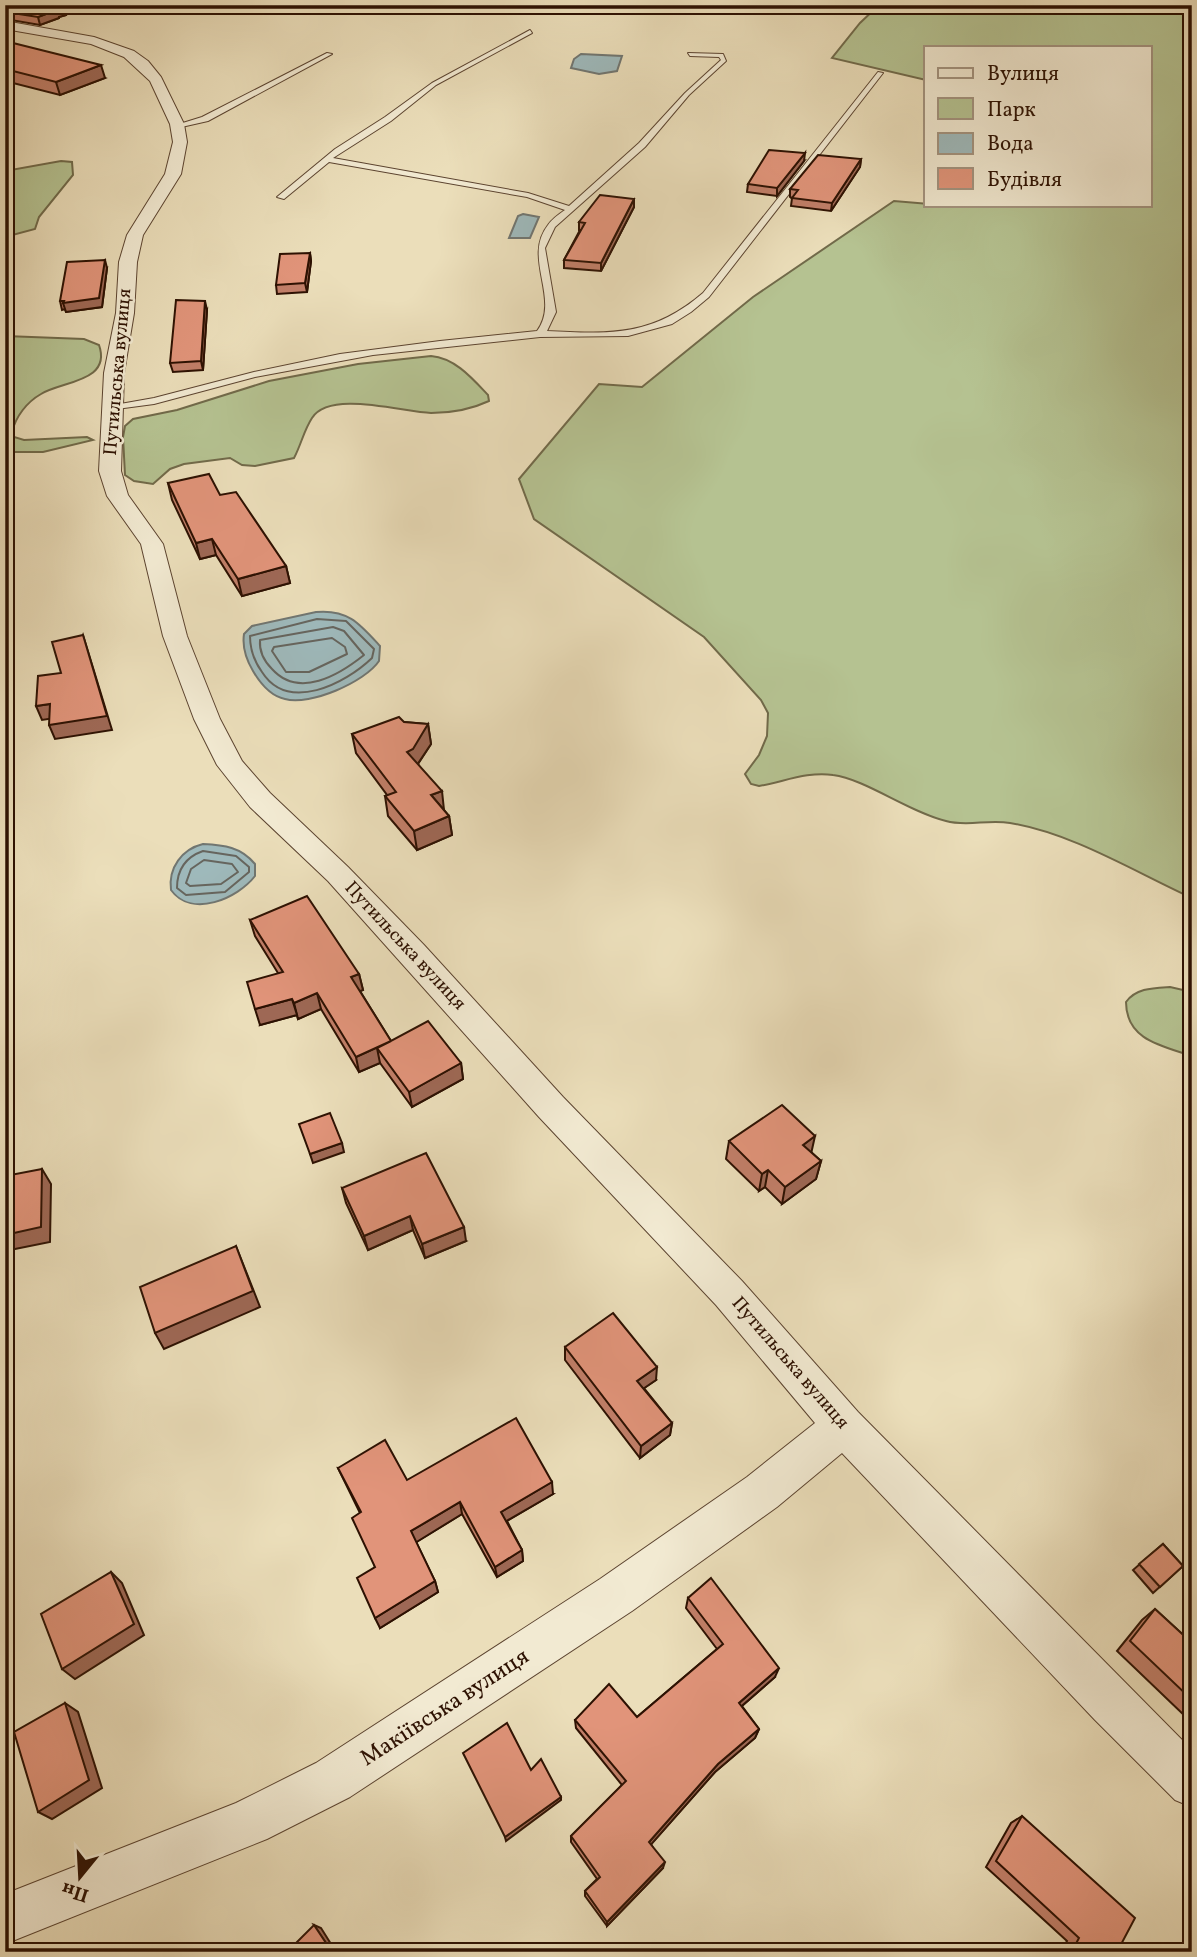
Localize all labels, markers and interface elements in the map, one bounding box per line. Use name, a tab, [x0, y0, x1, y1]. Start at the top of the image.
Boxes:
legend	[924, 46, 1152, 206]
text: Вулиця	[987, 60, 1059, 89]
text: Парк	[987, 96, 1036, 125]
text: Вода	[987, 130, 1034, 159]
text: Будівля	[987, 166, 1062, 195]
street label: Путильська вулиця	[98, 287, 138, 457]
street label: Путильська вулиця	[338, 876, 472, 1016]
street label: Путильська вулиця	[725, 1291, 855, 1435]
street label: Макіївська вулиця	[354, 1641, 536, 1775]
north arrow	[46, 1842, 116, 1912]
text: Пн	[59, 1875, 92, 1908]

